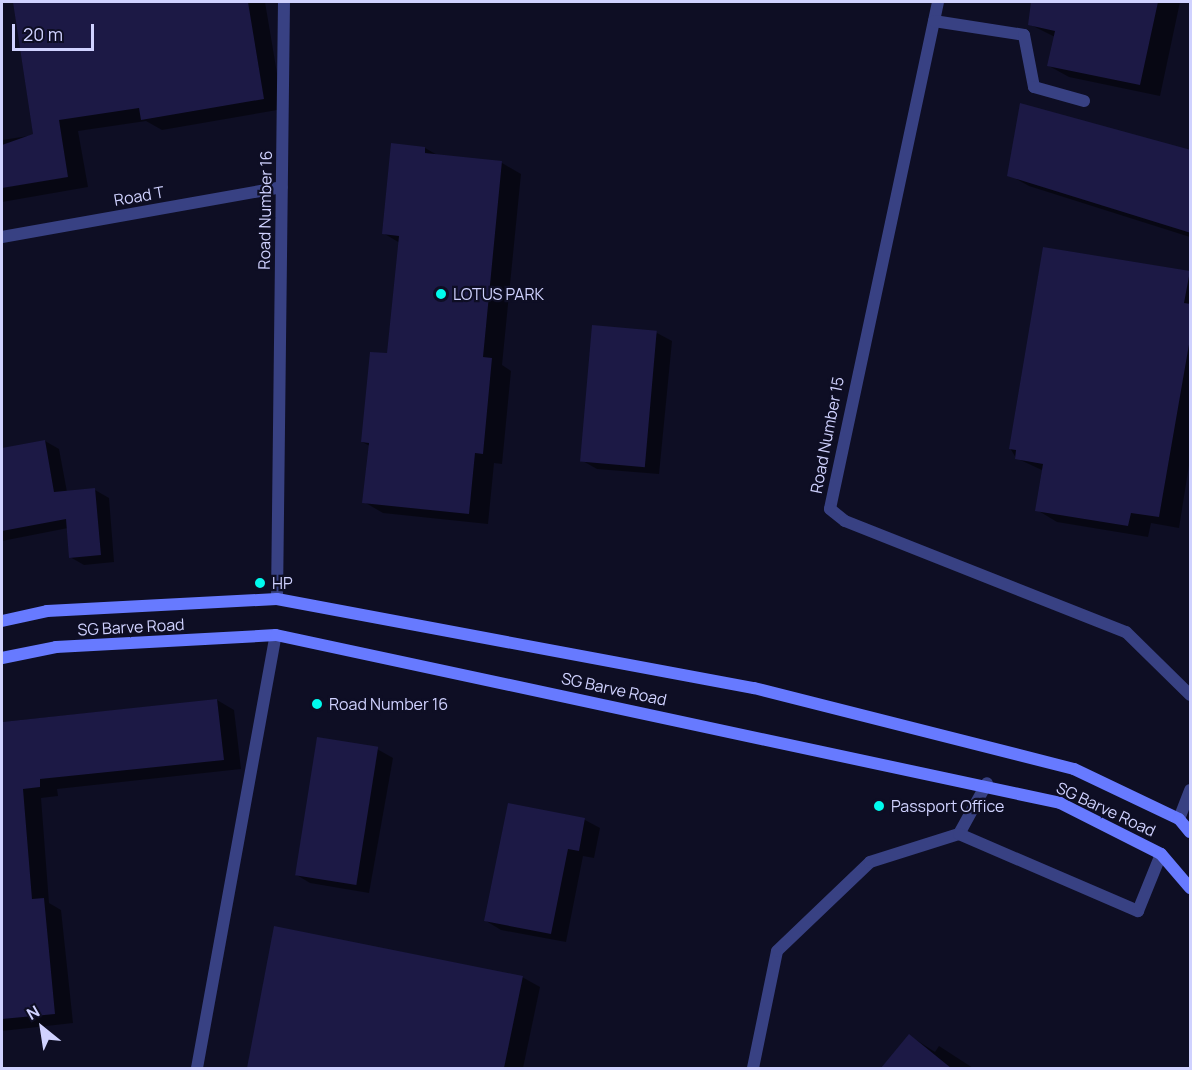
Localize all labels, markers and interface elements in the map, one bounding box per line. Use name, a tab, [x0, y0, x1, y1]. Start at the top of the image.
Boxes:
scale bar	[15, 12, 98, 50]
text: 20 m	[23, 22, 63, 46]
street label: Road Number 16	[254, 150, 276, 270]
street label: Road T	[112, 182, 166, 210]
place label: LOTUS PARK	[453, 284, 544, 304]
marker: LOTUS PARK	[434, 287, 448, 301]
street label: Road Number 15	[806, 375, 848, 495]
place label: HP	[272, 573, 293, 593]
marker: HP	[253, 576, 267, 590]
street label: SG Barve Road	[77, 615, 185, 639]
street label: SG Barve Road	[560, 668, 668, 710]
place label: Road Number 16	[329, 694, 448, 714]
marker: Road Number 16	[310, 697, 324, 711]
street label: SG Barve Road	[1053, 778, 1159, 840]
place label: Passport Office	[891, 796, 1004, 816]
marker: Passport Office	[872, 799, 886, 813]
north arrow	[12, 998, 72, 1058]
text: N	[23, 1000, 43, 1025]

